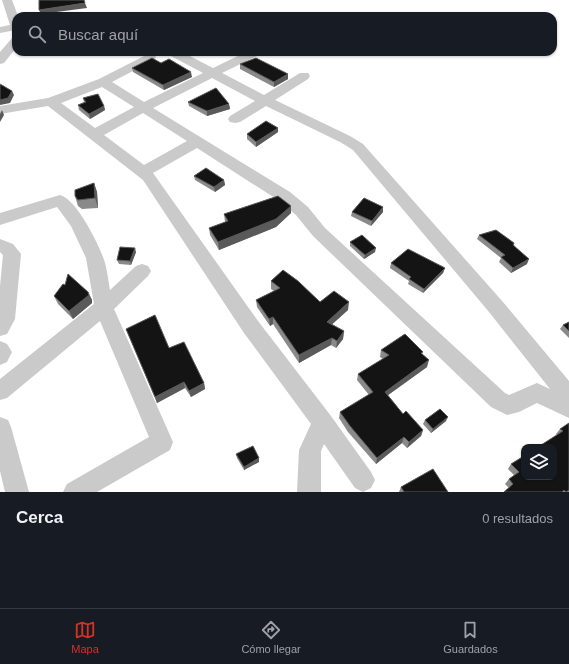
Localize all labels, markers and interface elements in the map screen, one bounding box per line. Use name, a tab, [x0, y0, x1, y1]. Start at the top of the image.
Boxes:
search box	[12, 12, 557, 56]
icon: search	[26, 23, 48, 45]
text: Buscar aquí	[58, 26, 138, 43]
map controls	[521, 444, 557, 480]
button: layers	[521, 444, 557, 480]
text: Cerca	[16, 508, 63, 527]
text: 0 resultados	[482, 511, 553, 526]
tab: Mapa	[71, 619, 99, 655]
tab: Cómo llegar	[241, 619, 301, 655]
tab: Guardados	[443, 619, 498, 655]

